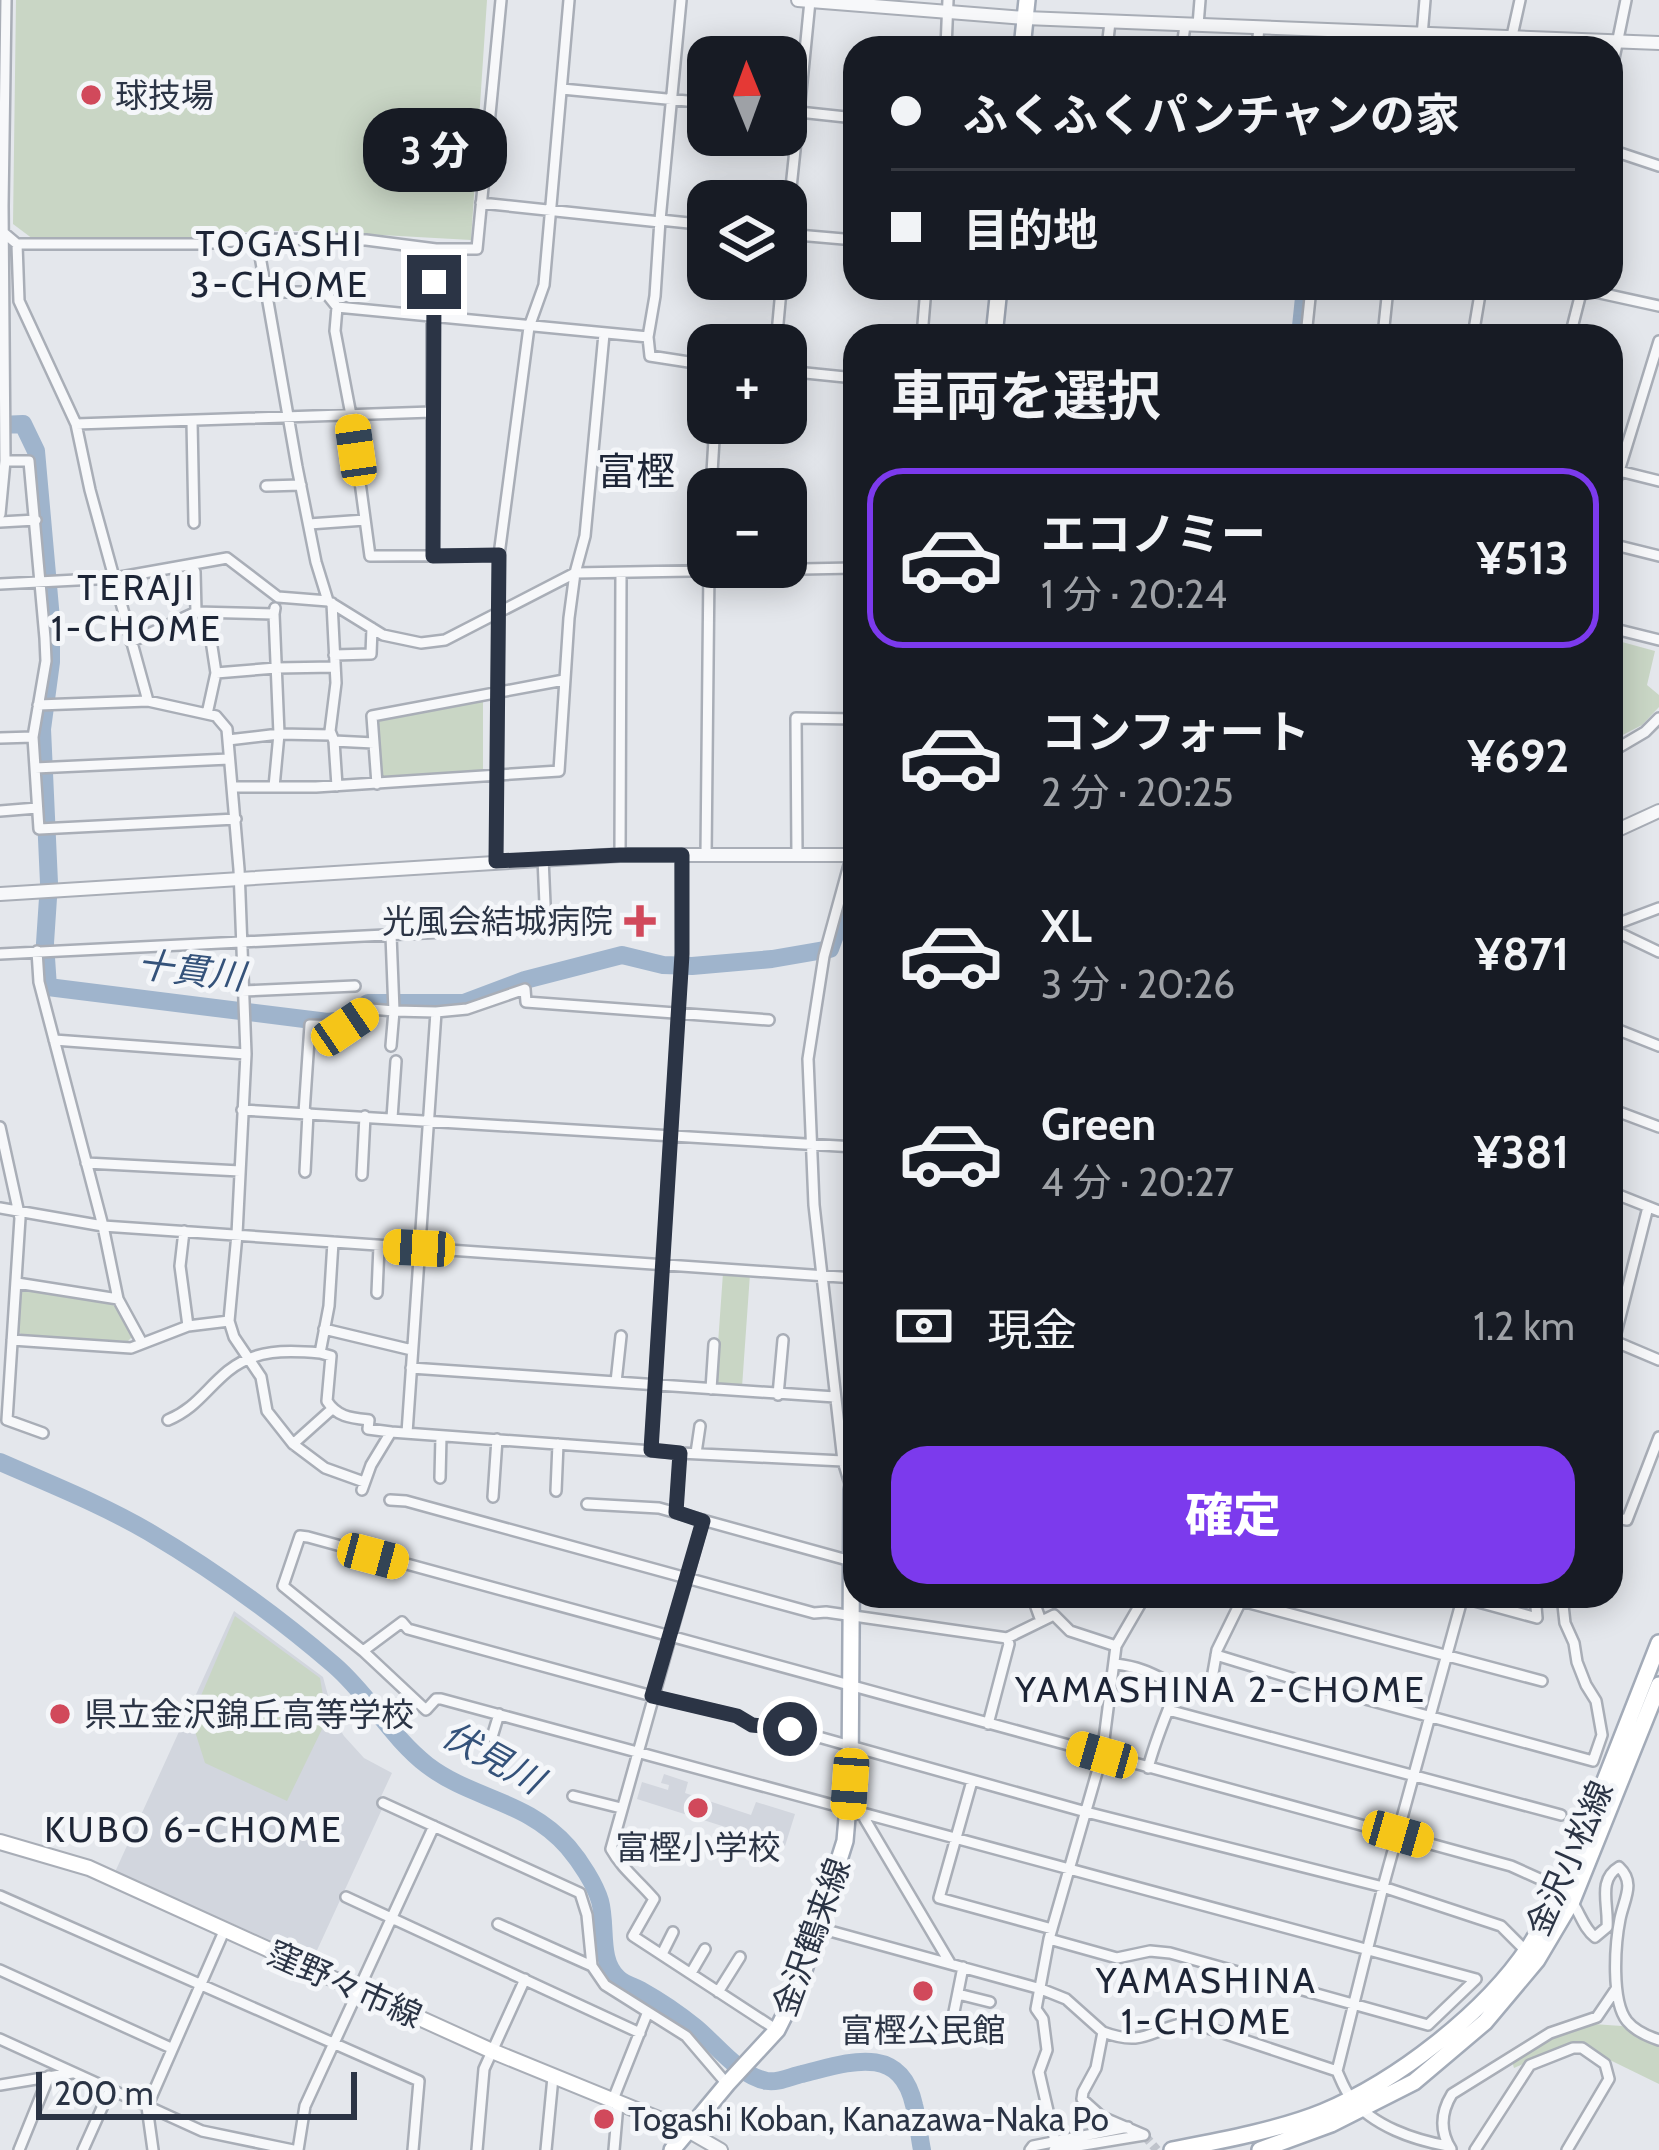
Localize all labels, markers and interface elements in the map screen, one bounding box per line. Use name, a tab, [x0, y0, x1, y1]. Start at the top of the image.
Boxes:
north arrow	[687, 36, 807, 156]
map controls	[687, 36, 807, 588]
place label: 球技場	[115, 75, 214, 115]
marker: 球技場	[78, 82, 104, 108]
text: ふくふくパンチャンの家	[963, 88, 1460, 142]
callout: 3 分	[362, 108, 506, 192]
text: 3 分	[401, 126, 469, 174]
button: layers	[687, 180, 807, 300]
text: 目的地	[963, 203, 1098, 257]
district label: TOGASHI 3-CHOME	[190, 221, 370, 306]
route end	[407, 255, 461, 309]
button: +	[687, 324, 807, 444]
text: 車両を選択	[891, 363, 1161, 429]
car	[333, 412, 379, 488]
district label: 富樫	[597, 447, 675, 495]
button: −	[687, 468, 807, 588]
icon: car	[897, 504, 1005, 612]
text: エコノミー	[1041, 507, 1266, 561]
text: ¥513	[1477, 531, 1569, 585]
district label: TERAJI 1-CHOME	[51, 565, 223, 650]
text: 1 分 · 20:24	[1041, 570, 1227, 618]
icon: car	[897, 702, 1005, 810]
text: コンフォート	[1041, 705, 1310, 759]
text: ¥692	[1467, 729, 1569, 783]
text: 2 分 · 20:25	[1041, 768, 1233, 816]
text: XL	[1041, 899, 1092, 953]
icon: car	[897, 900, 1005, 1008]
place label: 光風会結城病院	[382, 901, 613, 941]
marker: 光風会結城病院	[624, 905, 656, 937]
text: ¥871	[1475, 927, 1569, 981]
water label: 十貫川	[135, 942, 251, 999]
text: 3 分 · 20:26	[1041, 960, 1235, 1008]
car	[305, 992, 385, 1062]
text: Green	[1041, 1097, 1156, 1151]
icon: car	[897, 1098, 1005, 1206]
text: ¥381	[1474, 1125, 1569, 1179]
text: 4 分 · 20:27	[1041, 1158, 1234, 1206]
car	[382, 1228, 456, 1268]
icon: cash	[891, 1293, 957, 1359]
text: 1.2 km	[1473, 1302, 1575, 1350]
text: 現金	[987, 1303, 1077, 1357]
button: 確定	[891, 1446, 1575, 1584]
car	[334, 1529, 412, 1583]
district label: YAMASHINA 2-CHOME	[1014, 1667, 1427, 1711]
place label: 県立金沢錦丘高等学校	[84, 1694, 414, 1734]
marker: 県立金沢錦丘高等学校	[47, 1701, 73, 1727]
route start	[763, 1702, 817, 1756]
water label: 伏見川	[435, 1712, 554, 1804]
car	[1062, 1728, 1142, 1782]
car	[830, 1747, 870, 1821]
street label: 金沢小松線	[1517, 1774, 1621, 1942]
marker: 富樫小学校	[685, 1795, 711, 1821]
district label: KUBO 6-CHOME	[44, 1807, 344, 1851]
car	[1358, 1807, 1438, 1861]
place label: 富樫小学校	[616, 1827, 781, 1867]
street label: 金沢鶴来線	[764, 1853, 858, 2021]
street label: 窪野々市線	[261, 1932, 429, 2036]
district label: YAMASHINA 1-CHOME	[1095, 1958, 1318, 2043]
marker: 富樫公民館	[910, 1978, 936, 2004]
place label: 富樫公民館	[841, 2010, 1006, 2050]
scale bar	[36, 2066, 357, 2119]
text: 200 m	[54, 2073, 154, 2113]
place label: Togashi Koban, Kanazawa-Naka Po	[628, 2099, 1109, 2139]
marker: Togashi Koban, Kanazawa-Naka Po	[591, 2106, 617, 2132]

